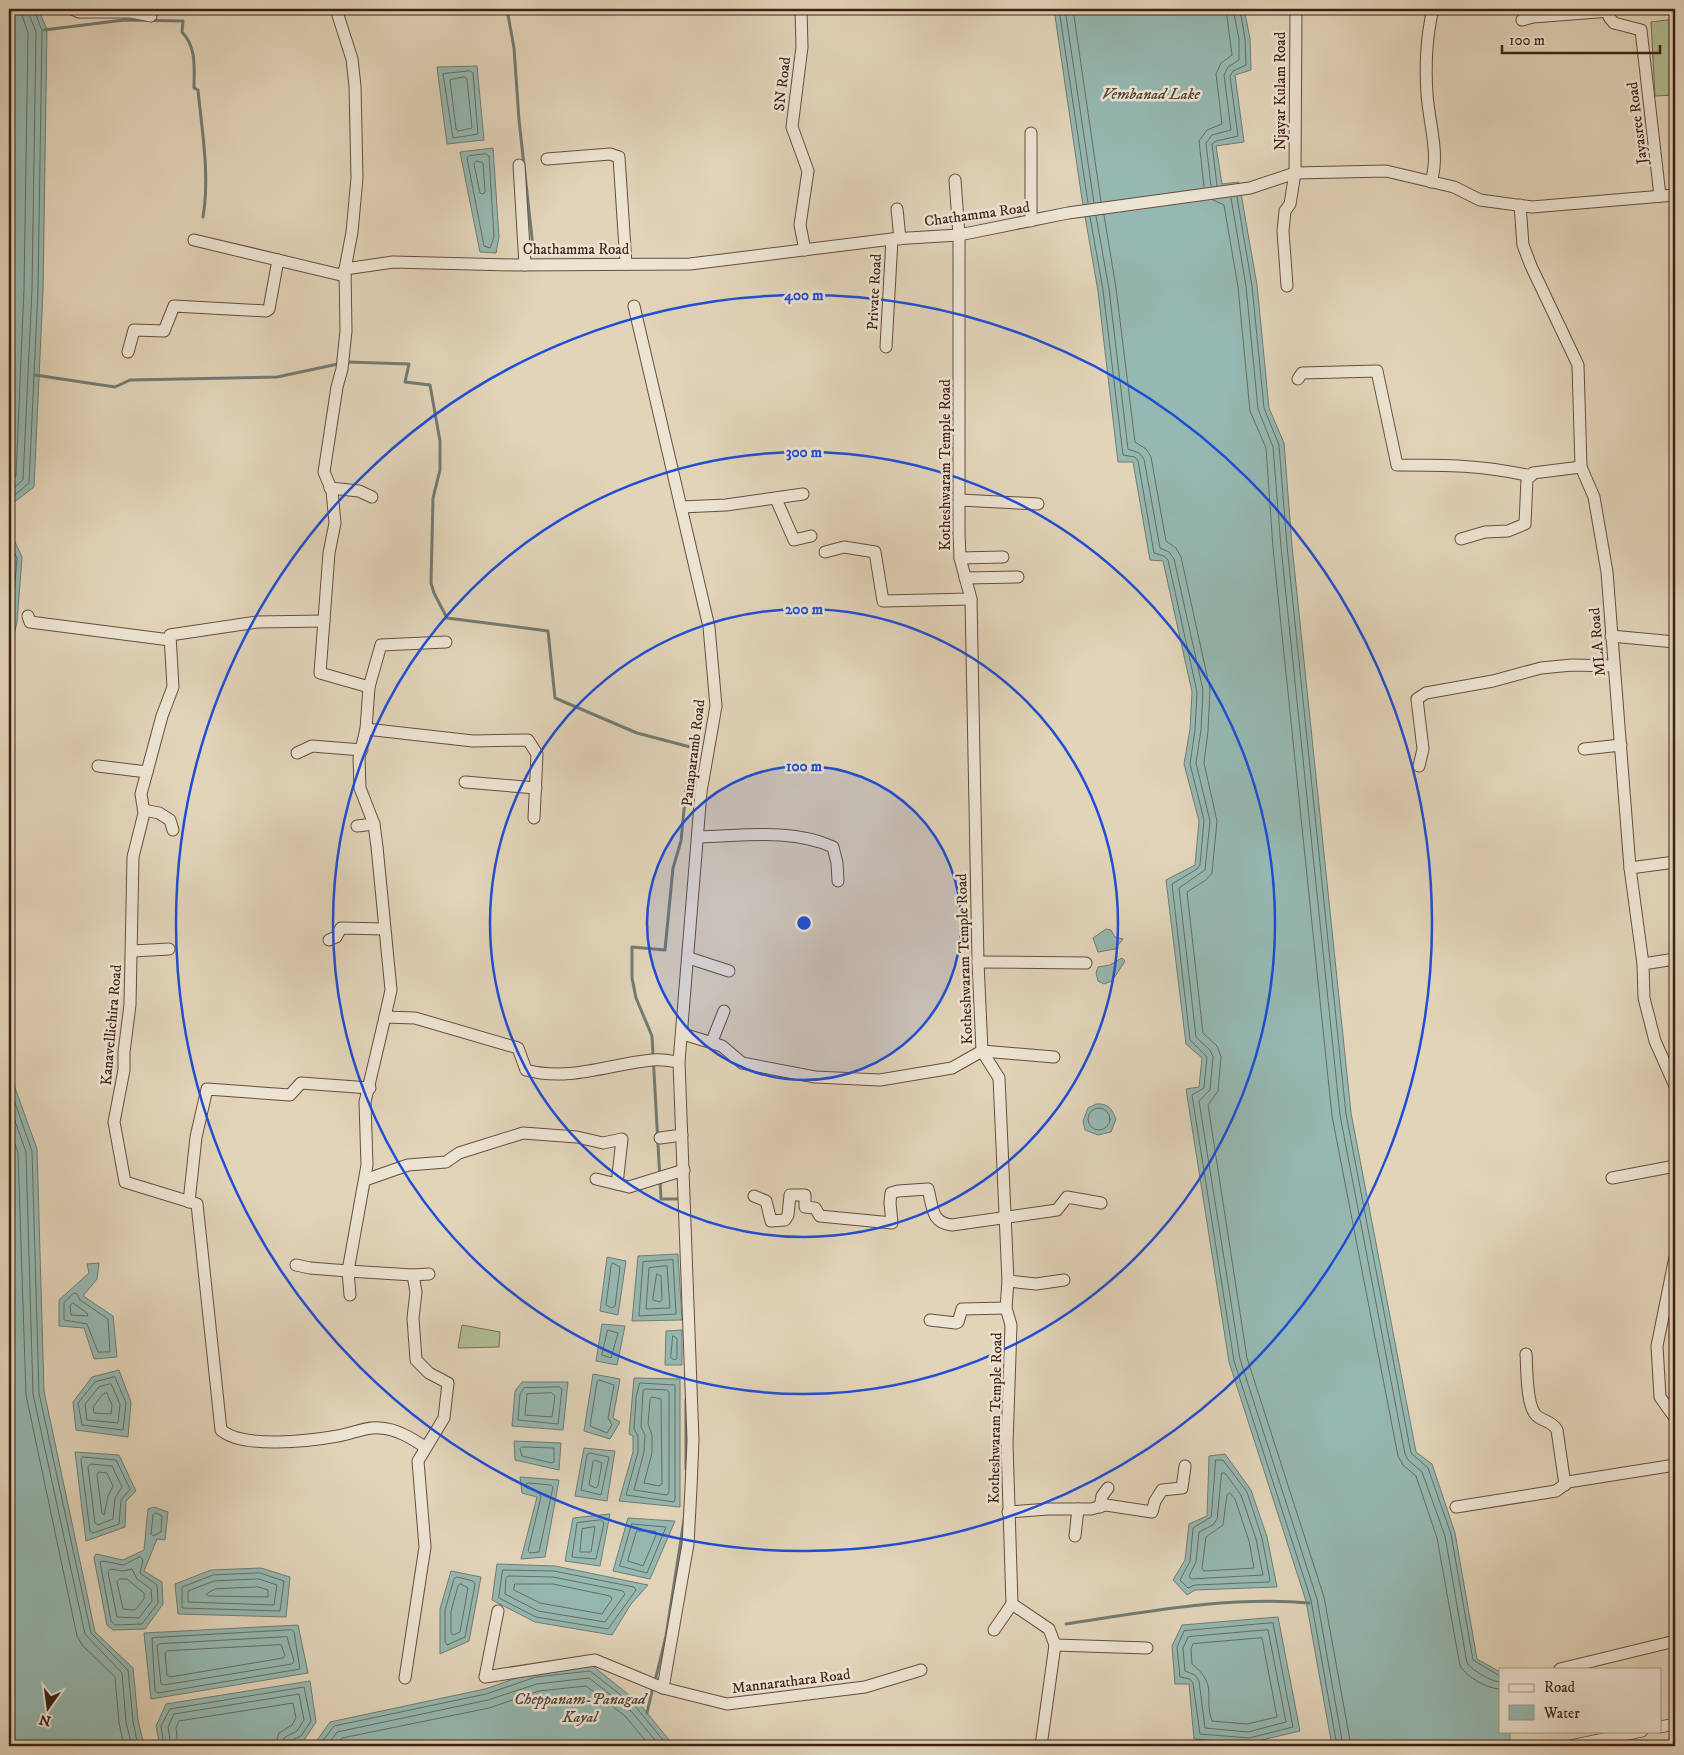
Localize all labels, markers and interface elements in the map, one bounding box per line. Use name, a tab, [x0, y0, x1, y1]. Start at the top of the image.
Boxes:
scale bar	[1502, 22, 1659, 54]
street label: Njayar Kulam Road	[1271, 31, 1290, 150]
text: 100 m	[1509, 31, 1545, 50]
street label: SN Road	[770, 55, 795, 112]
street label: Jayasree Road	[1623, 80, 1652, 167]
water label: Vembanad Lake	[1102, 84, 1200, 104]
street label: Chathamma Road	[923, 198, 1032, 231]
street label: Chathamma Road	[523, 240, 630, 259]
street label: Private Road	[863, 253, 886, 331]
text: 400 m	[783, 286, 824, 305]
street label: Kotheshwaram Temple Road	[936, 379, 955, 551]
text: 300 m	[786, 443, 823, 462]
text: 200 m	[785, 600, 824, 619]
street label: MLA Road	[1585, 606, 1610, 677]
street label: Panaparamb Road	[678, 698, 710, 808]
text: 100 m	[786, 757, 823, 776]
street label: Kotheshwaram Temple Road	[952, 872, 977, 1045]
centre of rings	[795, 914, 813, 932]
street label: Kanavellichira Road	[97, 963, 126, 1086]
street label: Kotheshwaram Temple Road	[985, 1332, 1007, 1504]
street label: Mannarathara Road	[731, 1665, 852, 1698]
legend	[1499, 1668, 1662, 1732]
text: Road	[1544, 1678, 1576, 1697]
north arrow	[22, 1682, 72, 1732]
water label: Cheppanam-Panagad Kayal	[514, 1689, 648, 1727]
text: Water	[1543, 1704, 1580, 1723]
text: N	[37, 1709, 53, 1730]

